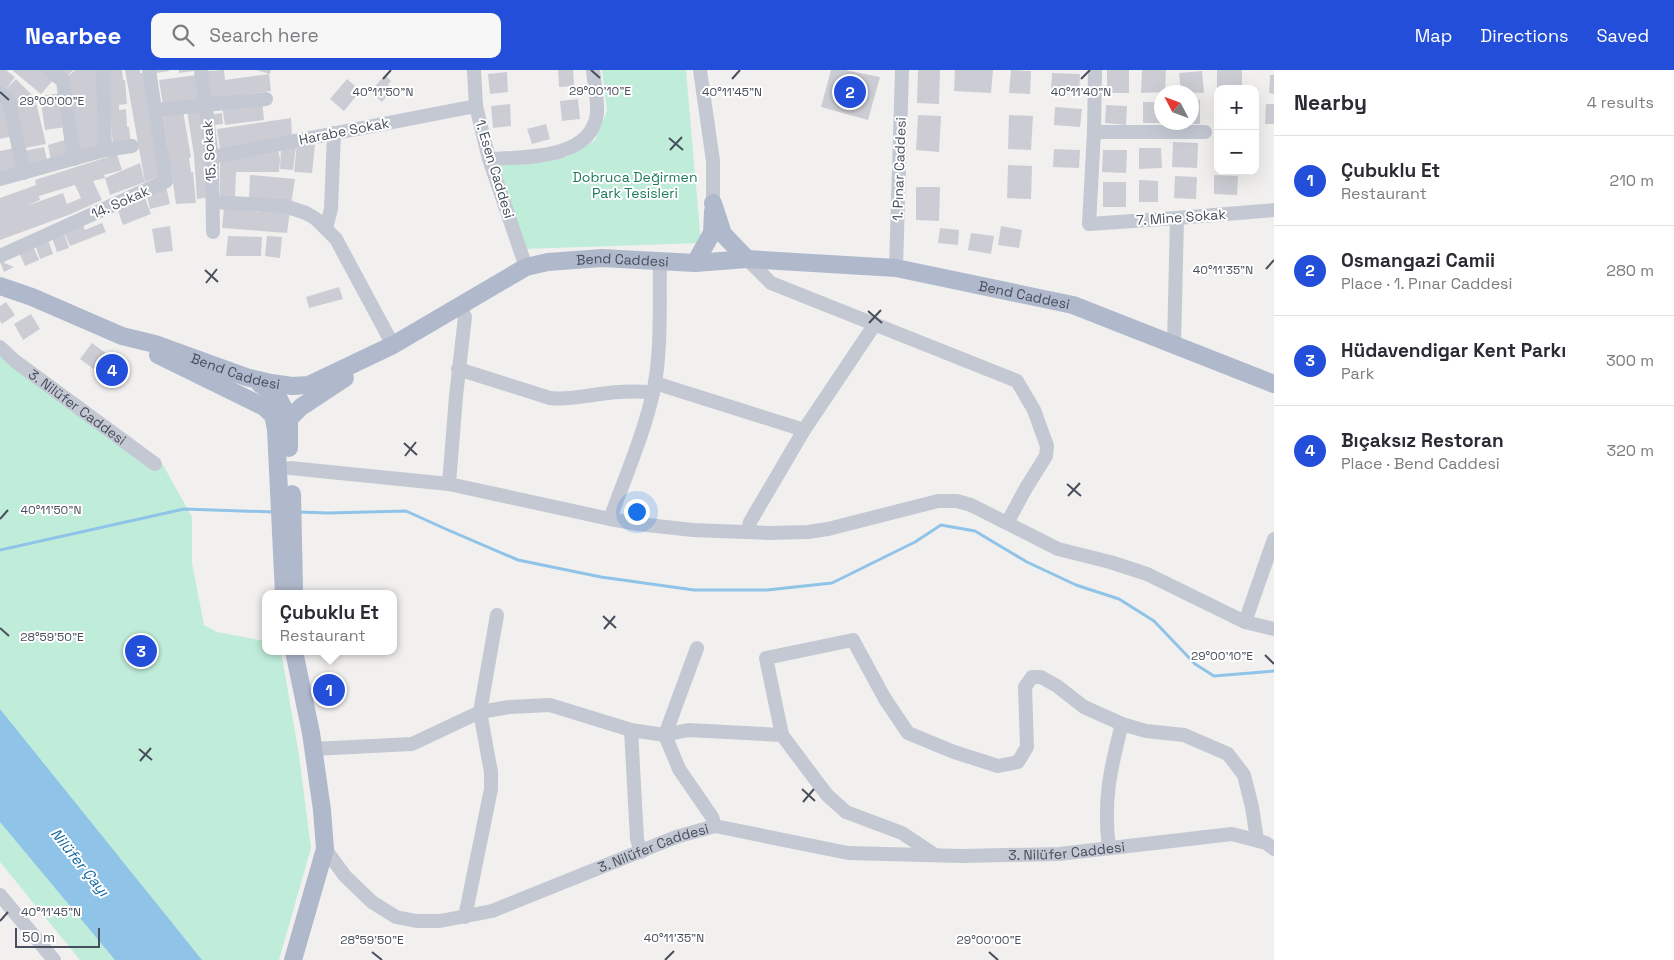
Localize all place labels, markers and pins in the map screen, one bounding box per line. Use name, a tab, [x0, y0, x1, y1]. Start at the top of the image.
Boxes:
pin: 2	[834, 73, 866, 111]
pin: 4	[96, 351, 128, 389]
pin: 3	[125, 632, 157, 670]
pin: 1	[313, 671, 345, 709]

